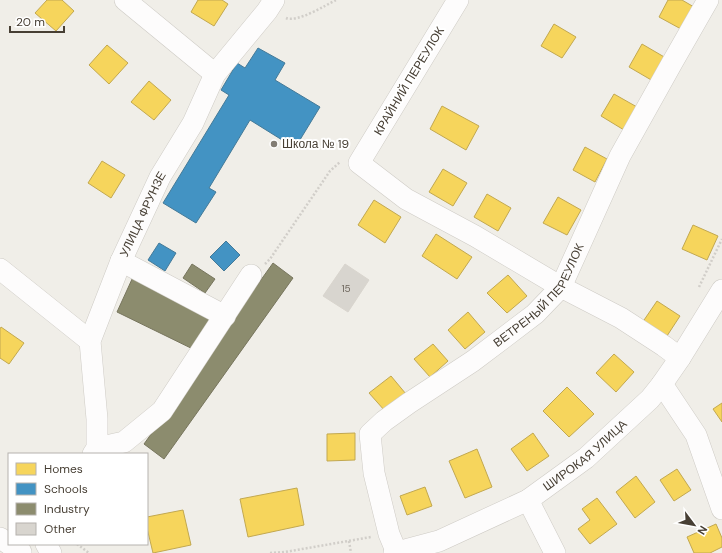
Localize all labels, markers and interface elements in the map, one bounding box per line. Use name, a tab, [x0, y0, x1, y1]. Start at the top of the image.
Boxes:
scale bar	[10, 8, 64, 34]
text: 20 m	[16, 14, 45, 30]
street label: КРАЙНИЙ ПЕРЕУЛОК	[370, 24, 448, 138]
place label: Школа № 19	[282, 136, 349, 152]
marker: Школа № 19	[269, 139, 279, 149]
street label: УЛИЦА ФРУНЗЕ	[116, 168, 170, 259]
street label: ВЕТРЕНЫЙ ПЕРЕУЛОК	[490, 241, 588, 351]
house number: 15	[341, 282, 351, 295]
street label: ШИРОКАЯ УЛИЦА	[540, 416, 630, 495]
legend	[8, 453, 148, 545]
text: Homes	[44, 461, 83, 477]
text: Schools	[44, 481, 88, 497]
text: Industry	[44, 501, 90, 517]
north arrow	[674, 505, 714, 545]
text: Other	[44, 521, 77, 537]
text: N	[694, 523, 711, 537]

